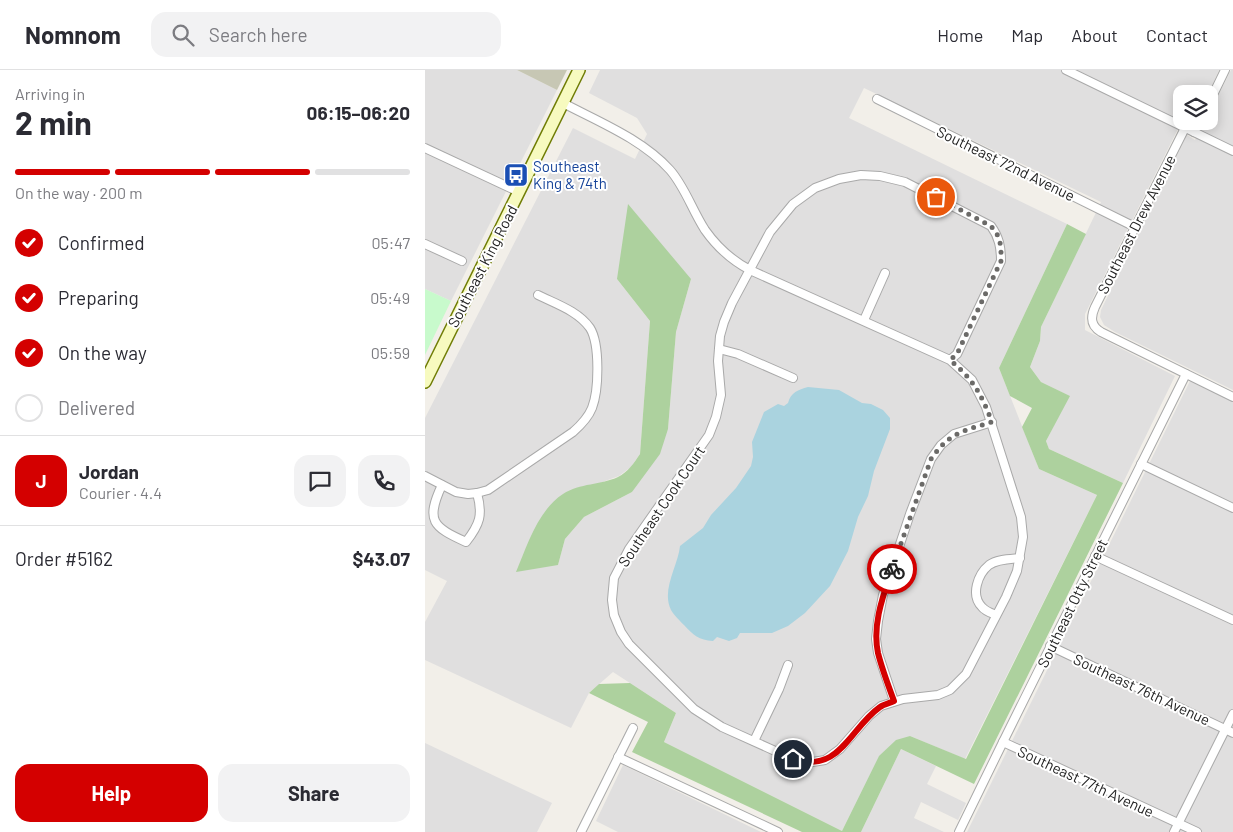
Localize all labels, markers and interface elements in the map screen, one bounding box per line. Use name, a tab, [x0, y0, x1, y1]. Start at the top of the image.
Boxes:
search box	[151, 12, 501, 57]
text: Nomnom	[25, 20, 121, 49]
icon: search	[169, 21, 197, 49]
text: Search here	[209, 23, 308, 46]
text: Home	[937, 24, 983, 46]
text: Map	[1011, 24, 1043, 46]
text: About	[1071, 24, 1118, 46]
text: Contact	[1146, 24, 1208, 46]
text: Arriving in	[15, 84, 85, 103]
map controls	[1173, 85, 1218, 130]
button: layers	[1173, 85, 1218, 130]
text: 06:15–06:20	[307, 101, 410, 124]
text: 2 min	[15, 103, 92, 141]
street label: Southeast 72nd Avenue	[934, 122, 1078, 204]
street label: Southeast Drew Avenue	[1093, 151, 1179, 297]
place label: Southeast King & 74th	[533, 157, 607, 192]
bus stop icon: Southeast King & 74th	[503, 162, 529, 188]
pin	[915, 176, 957, 218]
text: On the way · 200 m	[15, 183, 143, 202]
icon: bag	[922, 183, 950, 211]
street label: Southeast King Road	[443, 202, 521, 330]
icon: check	[15, 229, 43, 257]
text: Confirmed	[58, 231, 145, 254]
text: 05:47	[371, 233, 410, 252]
icon: check	[15, 284, 43, 312]
text: Preparing	[58, 286, 139, 309]
text: 05:49	[370, 288, 410, 307]
icon: check	[15, 339, 43, 367]
text: On the way	[58, 341, 147, 364]
text: 05:59	[371, 343, 410, 362]
text: Delivered	[58, 396, 135, 419]
street label: Southeast Cook Court	[614, 442, 708, 570]
button: chat	[294, 455, 346, 507]
button: phone	[358, 455, 410, 507]
text: Jordan	[79, 460, 139, 483]
text: J	[35, 469, 47, 492]
text: Courier · 4.4	[79, 483, 162, 502]
street label: Southeast Otty Street	[1033, 536, 1111, 670]
courier	[867, 544, 917, 594]
text: Order #5162	[15, 547, 113, 570]
text: $43.07	[352, 547, 410, 570]
icon: bike	[878, 555, 906, 583]
street label: Southeast 76th Avenue	[1071, 649, 1213, 729]
pin	[772, 738, 814, 780]
street label: Southeast 77th Avenue	[1015, 742, 1157, 820]
icon: home	[779, 745, 807, 773]
button: Help	[15, 764, 208, 822]
button: Share	[218, 764, 410, 822]

